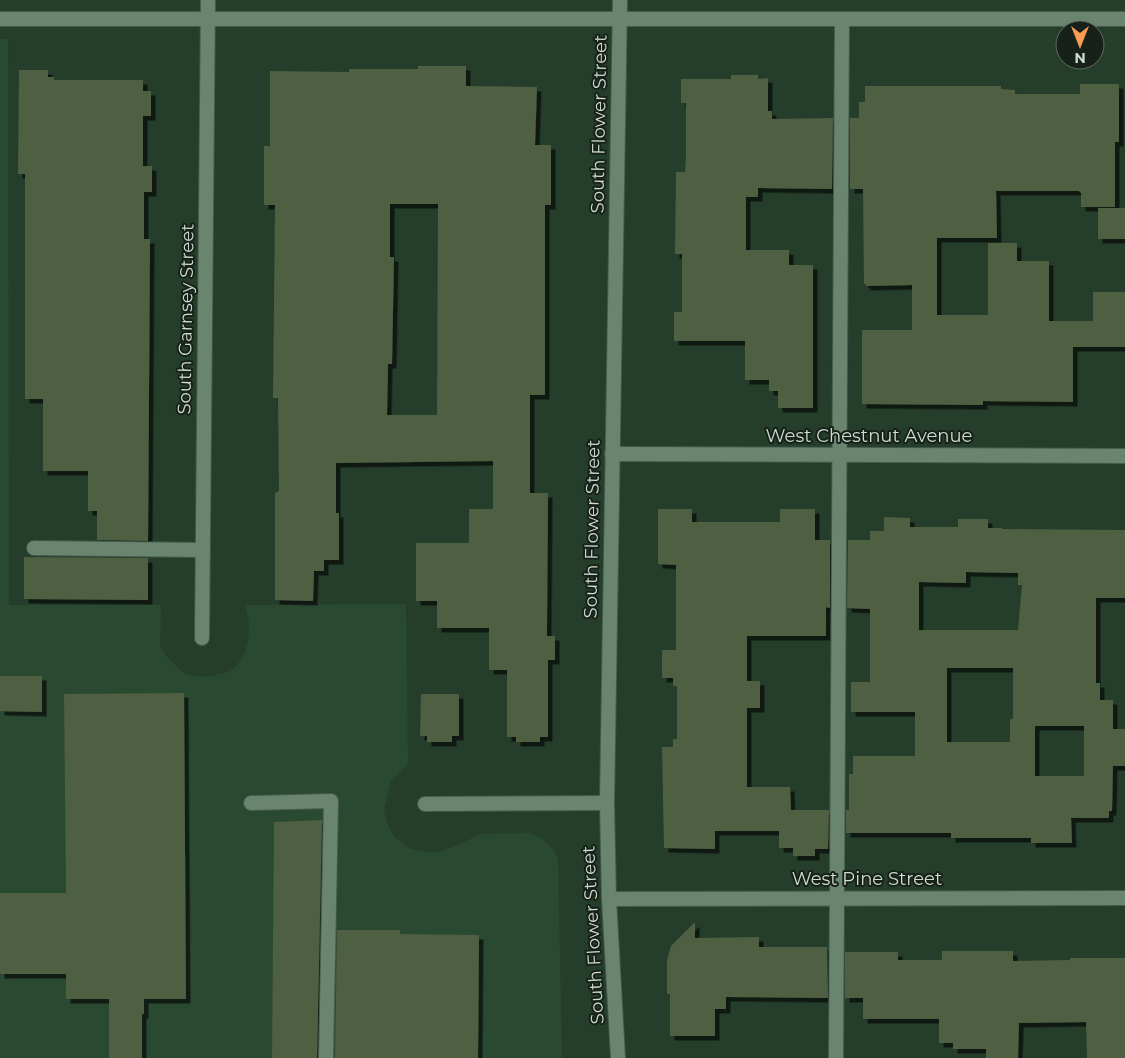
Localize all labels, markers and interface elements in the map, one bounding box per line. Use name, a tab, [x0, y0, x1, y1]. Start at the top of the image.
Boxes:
north arrow	[1055, 20, 1105, 70]
street label: South Flower Street	[586, 34, 612, 214]
text: N	[1074, 49, 1086, 67]
street label: South Garnsey Street	[173, 223, 199, 415]
street label: West Chestnut Avenue	[766, 425, 973, 447]
street label: South Flower Street	[579, 439, 605, 619]
street label: South Flower Street	[577, 845, 609, 1025]
street label: West Pine Street	[792, 868, 942, 890]

